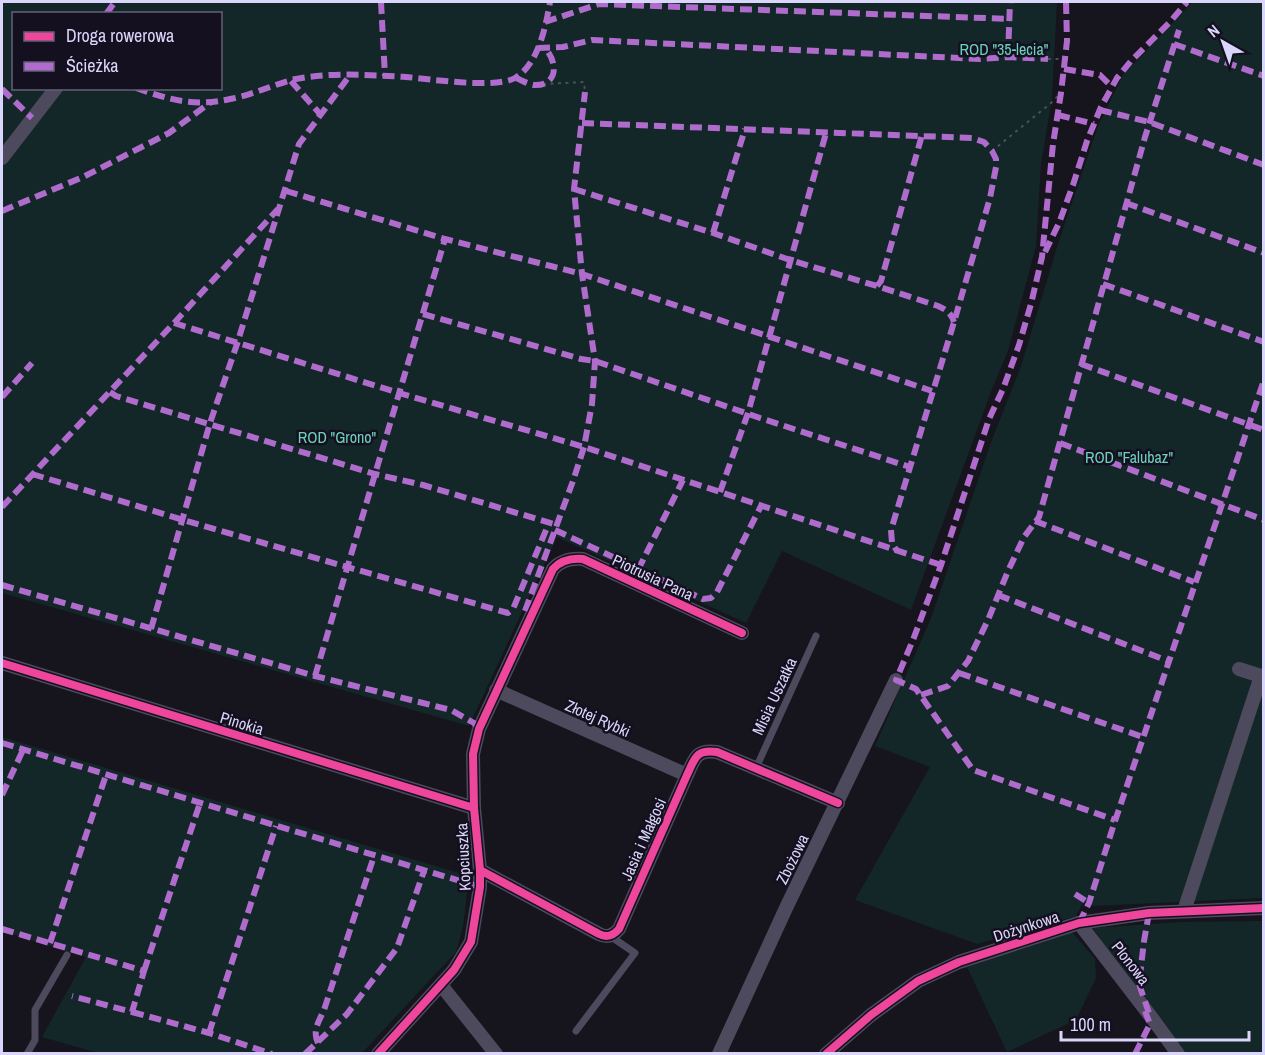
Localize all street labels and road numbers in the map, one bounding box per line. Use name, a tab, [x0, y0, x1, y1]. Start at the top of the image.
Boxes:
street label: Piotrusia Pana	[609, 549, 698, 606]
street label: Misia Uszatka	[746, 653, 802, 738]
street label: Złotej Rybki	[562, 694, 634, 742]
street label: Pinokia	[218, 706, 267, 740]
street label: Jasia i Małgosi	[615, 794, 671, 884]
street label: Kopciuszka	[450, 822, 476, 891]
street label: Zbożowa	[770, 830, 814, 888]
street label: Dożynkowa	[990, 905, 1062, 947]
street label: Plonowa	[1107, 936, 1156, 990]

